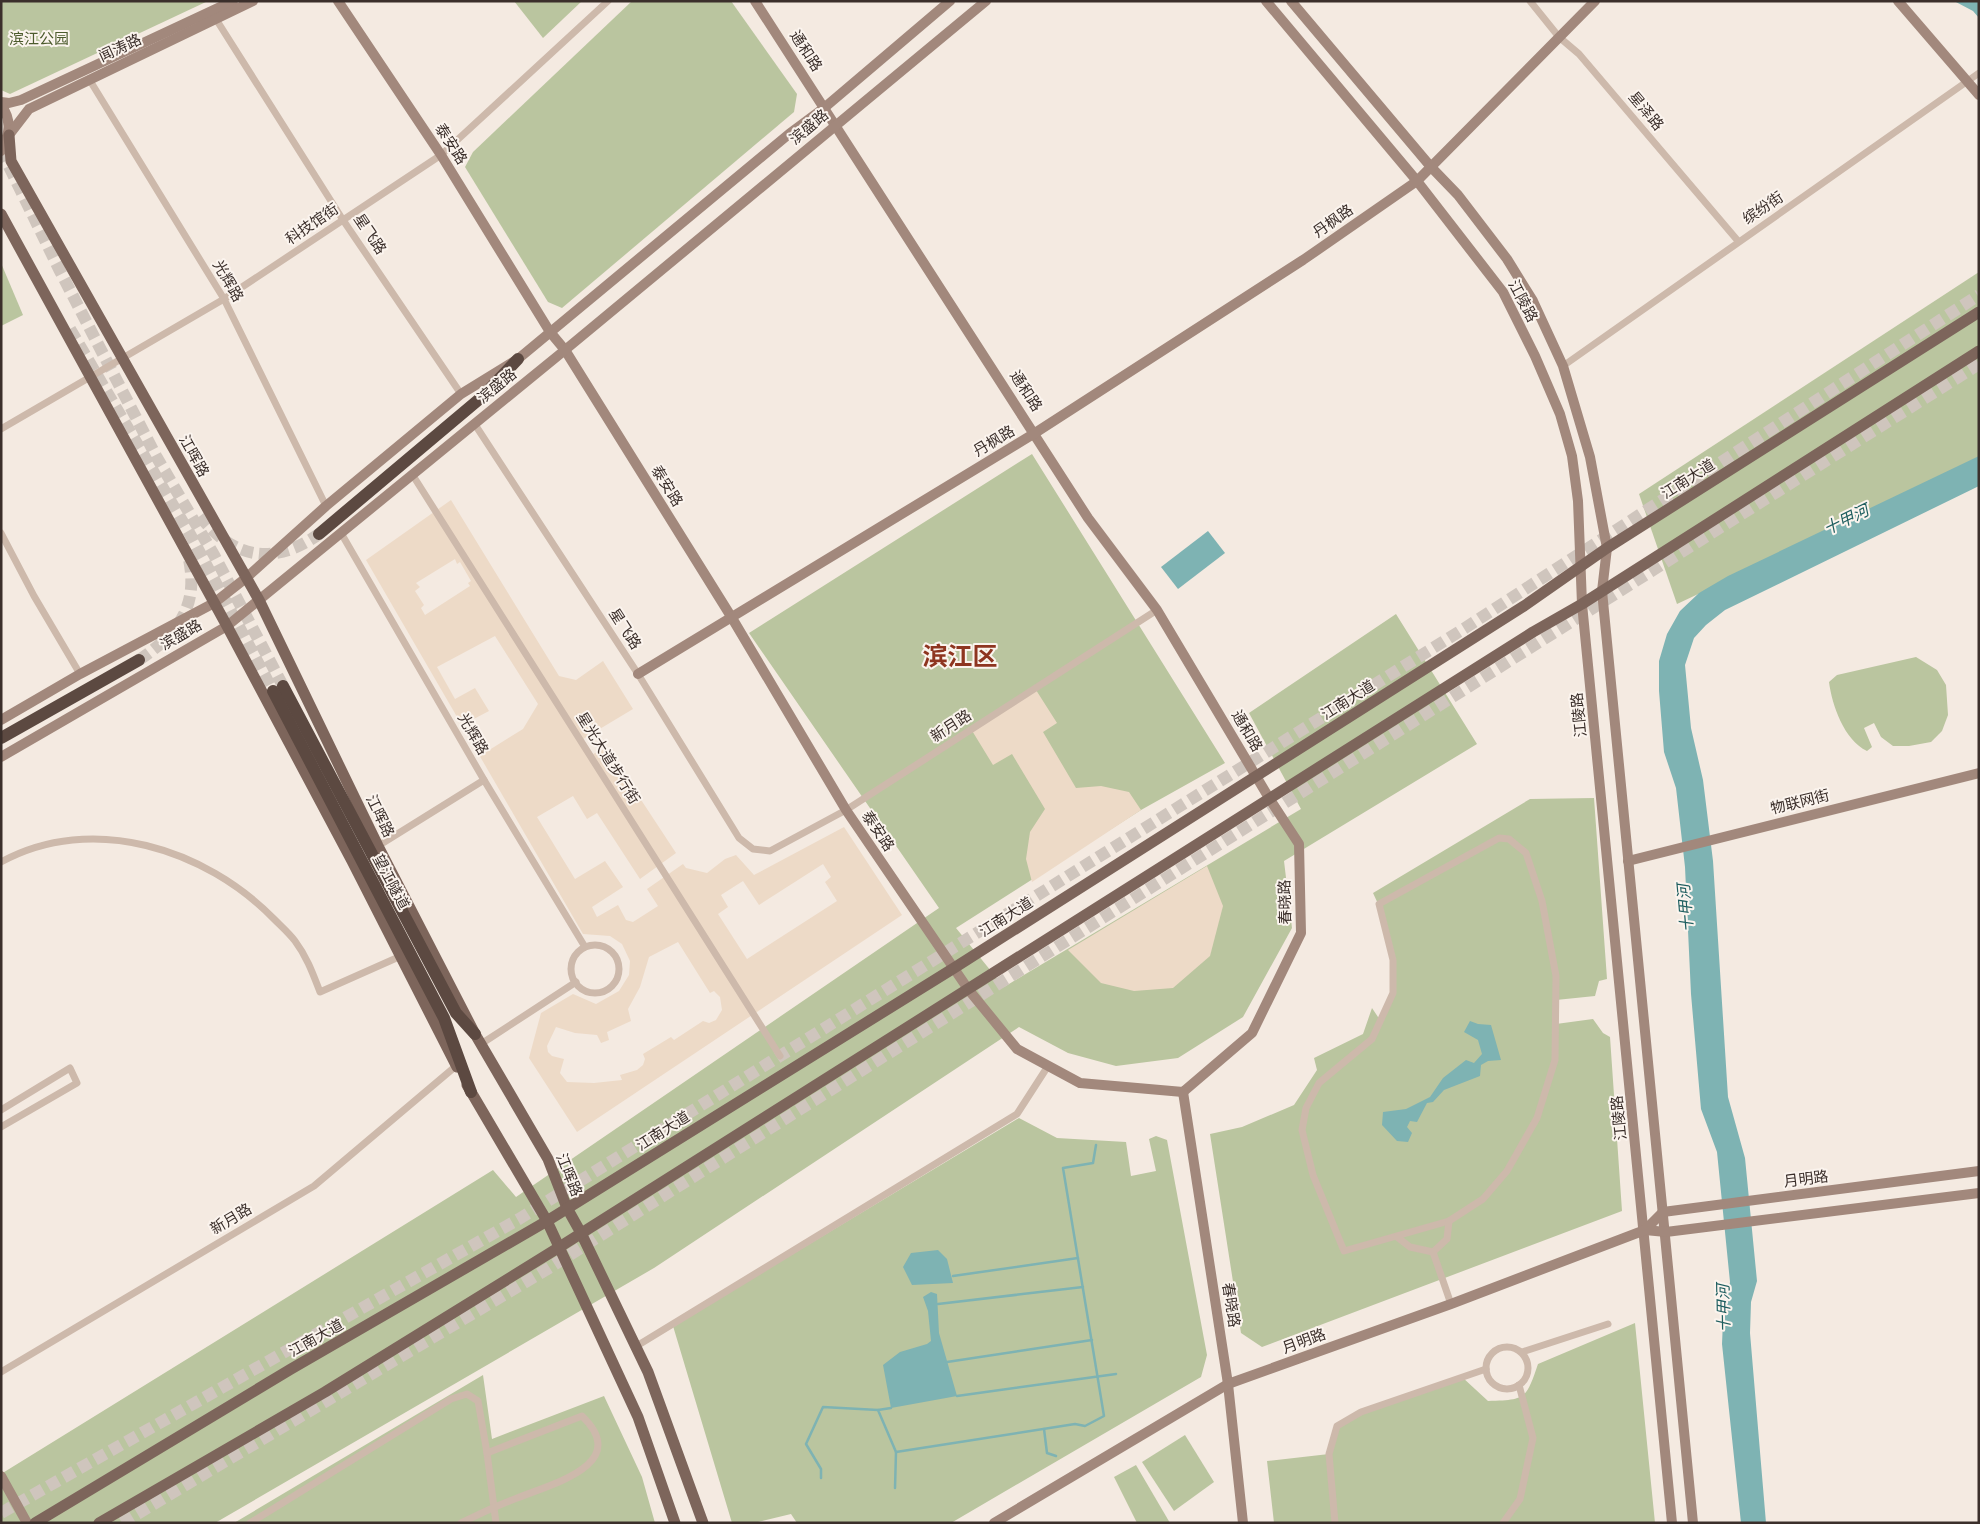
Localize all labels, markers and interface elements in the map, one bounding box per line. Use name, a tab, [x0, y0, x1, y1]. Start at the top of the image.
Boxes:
street label: 通和路	[786, 27, 826, 75]
park label: 滨江公园	[9, 30, 69, 48]
street label: 闻涛路	[96, 30, 144, 66]
street label: 星泽路	[1625, 88, 1667, 134]
street label: 滨盛路	[786, 106, 832, 148]
street label: 泰安路	[431, 120, 471, 168]
street label: 缤纷街	[1739, 188, 1787, 228]
street label: 科技馆街	[282, 200, 342, 248]
street label: 丹枫路	[1309, 201, 1357, 241]
street label: 星飞路	[350, 210, 390, 258]
street label: 光辉路	[209, 257, 247, 305]
street label: 江陵路	[1504, 277, 1542, 325]
street label: 滨盛路	[474, 365, 520, 407]
street label: 通和路	[1006, 367, 1046, 415]
street label: 丹枫路	[970, 422, 1018, 460]
street label: 江晖路	[175, 432, 213, 480]
street label: 江南大道	[1658, 455, 1718, 503]
street label: 泰安路	[647, 462, 687, 510]
water label: 十甲河	[1820, 499, 1875, 539]
street label: 星飞路	[605, 605, 645, 653]
street label: 滨盛路	[157, 616, 205, 654]
district label: 滨江区	[922, 642, 998, 671]
street label: 江南大道	[1318, 676, 1378, 724]
street label: 江陵路	[1568, 692, 1590, 738]
street label: 新月路	[927, 706, 975, 746]
street label: 通和路	[1228, 707, 1266, 755]
street label: 星光大道步行街	[573, 709, 643, 807]
street label: 光辉路	[454, 710, 492, 758]
street label: 物联网街	[1769, 786, 1831, 818]
street label: 江晖路	[362, 792, 398, 840]
street label: 泰安路	[858, 807, 898, 855]
street label: 望江隧道	[369, 851, 413, 913]
street label: 春晓路	[1276, 879, 1294, 925]
water label: 十甲河	[1674, 880, 1697, 933]
street label: 江南大道	[976, 893, 1036, 941]
street label: 江陵路	[1608, 1095, 1630, 1141]
street label: 江南大道	[633, 1107, 693, 1155]
street label: 江晖路	[552, 1151, 586, 1199]
street label: 月明路	[1783, 1167, 1829, 1191]
street label: 新月路	[207, 1200, 255, 1238]
street label: 春晓路	[1219, 1281, 1243, 1329]
water label: 十甲河	[1714, 1281, 1733, 1332]
street label: 江南大道	[285, 1316, 347, 1360]
street label: 月明路	[1280, 1325, 1328, 1357]

